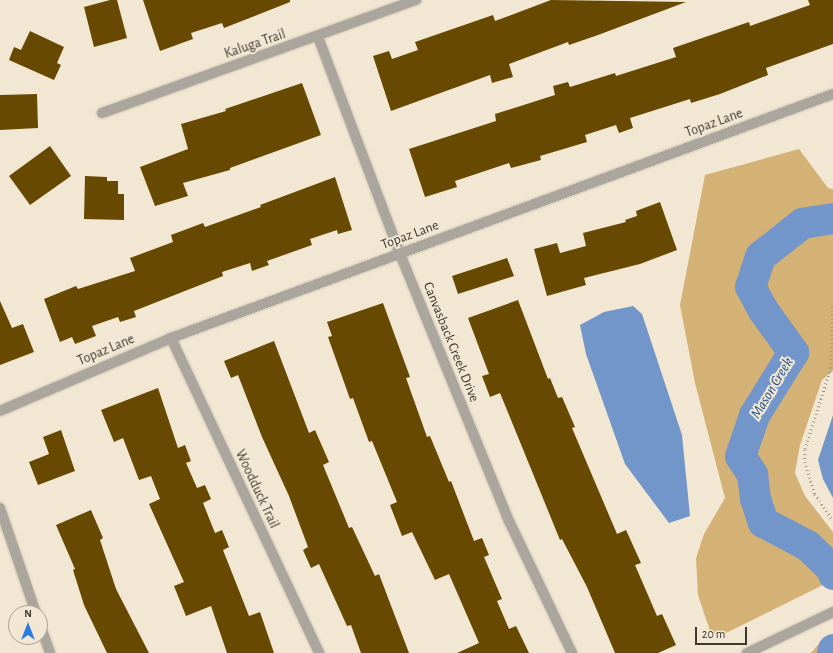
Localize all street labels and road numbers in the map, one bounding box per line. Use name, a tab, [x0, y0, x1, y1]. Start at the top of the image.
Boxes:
street label: Kaluga Trail	[222, 26, 288, 62]
street label: Topaz Lane	[683, 105, 745, 141]
street label: Topaz Lane	[379, 217, 441, 253]
street label: Canvasback Creek Drive	[419, 280, 483, 404]
street label: Topaz Lane	[75, 330, 137, 370]
street label: Woodduck Trail	[231, 447, 283, 531]

